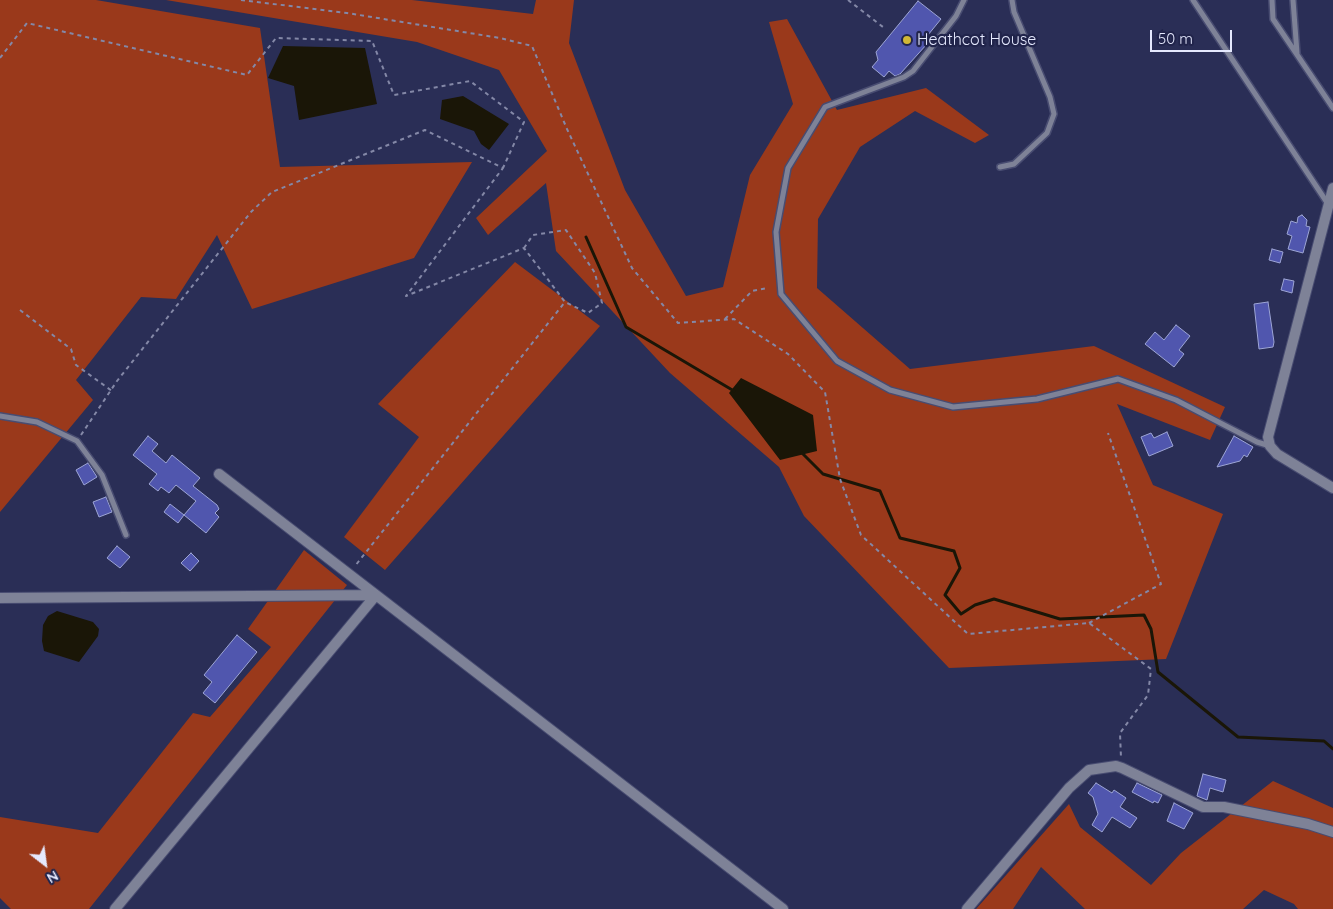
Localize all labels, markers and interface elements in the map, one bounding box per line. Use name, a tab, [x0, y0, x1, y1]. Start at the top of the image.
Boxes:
scale bar	[1153, 20, 1236, 52]
text: 50 m	[1158, 29, 1193, 48]
place label: Heathcot House	[917, 30, 1036, 50]
marker: Heathcot House	[901, 34, 913, 46]
north arrow	[20, 839, 70, 889]
text: N	[44, 867, 61, 887]

